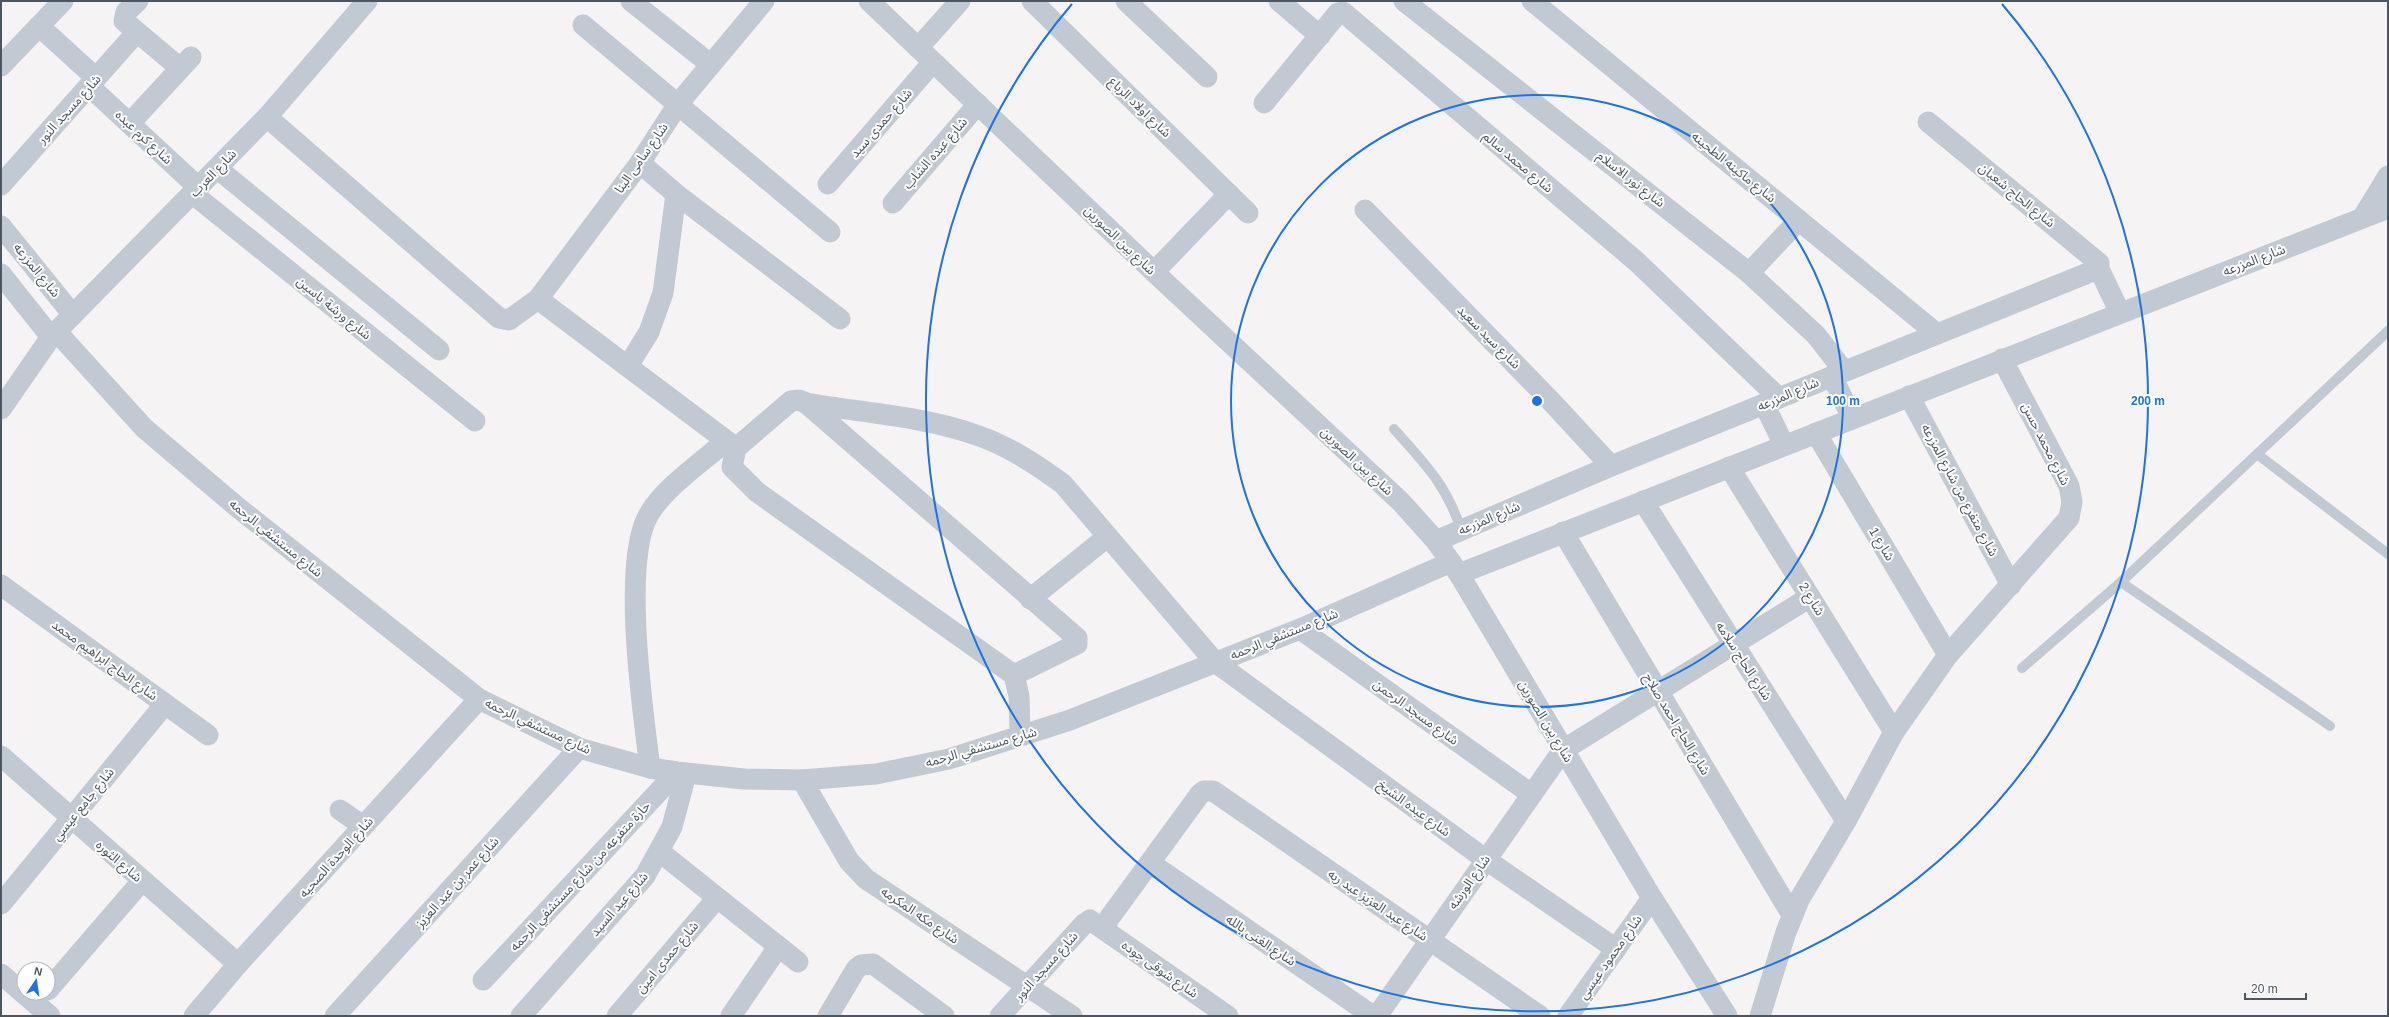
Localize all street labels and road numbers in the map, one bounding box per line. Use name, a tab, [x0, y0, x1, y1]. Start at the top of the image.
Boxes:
street label: شارع مسجد النور	[33, 71, 106, 149]
street label: شارع اولاد الرباع	[1104, 74, 1174, 142]
street label: شارع حمدى سيد	[847, 85, 917, 163]
street label: شارع كرم عبده	[110, 107, 175, 169]
street label: شارع عبده الشاب	[900, 114, 972, 194]
street label: شارع سامى البنا	[611, 120, 673, 198]
street label: شارع محمد سالم	[1478, 128, 1556, 198]
street label: شارع ماكينه الطحينه	[1687, 129, 1779, 208]
street label: شارع العرب	[187, 146, 241, 202]
street label: شارع نور الاسلام	[1592, 148, 1668, 212]
street label: شارع الحاج شعبان	[1974, 160, 2058, 233]
street label: شارع بين الصورين	[1079, 202, 1159, 280]
street label: شارع المزرعه	[8, 240, 63, 302]
street label: شارع المزرعه	[2221, 241, 2288, 282]
street label: شارع ورشة ياسين	[292, 273, 374, 345]
street label: شارع سيد سعيد	[1452, 302, 1524, 374]
street label: شارع المزرعه	[1755, 374, 1822, 416]
street label: شارع محمد حسن	[2016, 400, 2073, 489]
street label: شارع متفرع من شارع المزرعه	[1916, 421, 2001, 560]
street label: شارع بين الصورين	[1316, 424, 1396, 500]
street label: شارع مستشفي الرحمه	[225, 496, 325, 582]
street label: شارع المزرعه	[1456, 498, 1523, 540]
street label: شارع 1	[1864, 525, 1898, 565]
street label: شارع 2	[1794, 580, 1828, 620]
street label: شارع مستشفي الرحمه	[1228, 606, 1341, 665]
street label: شارع الحاج ابراهيم محمد	[48, 617, 161, 706]
street label: شارع الحاج سلامه	[1711, 619, 1775, 705]
street label: شارع الحاج احمد صلاح	[1638, 670, 1713, 779]
street label: شارع مسجد الرحمن	[1369, 676, 1461, 750]
street label: شارع بين الصورين	[1513, 677, 1576, 766]
street label: شارع مستشفي الرحمه	[481, 695, 593, 760]
street label: شارع مستشفي الرحمه	[924, 724, 1039, 773]
street label: شارع جامع عيسي	[49, 764, 119, 845]
street label: شارع عبده الشيخ	[1373, 776, 1453, 842]
street label: حارة متفرعه من شارع مستشفي الرحمه	[507, 798, 656, 956]
street label: شارع الوحدة الصحيه	[296, 814, 378, 902]
street label: شارع عمر بن عبد العزيز	[412, 834, 504, 933]
street label: شارع الثوره	[91, 837, 145, 887]
street label: شارع الورشه	[1445, 852, 1496, 914]
street label: شارع عبد العزيز عبد ربه	[1324, 866, 1431, 946]
street label: شارع عيد السيد	[587, 869, 653, 941]
street label: شارع مكه المكرمه	[877, 883, 962, 949]
street label: شارع الغنى بالله	[1222, 911, 1299, 971]
street label: شارع محمود عيسي	[1575, 912, 1647, 1004]
street label: شارع حمدى امين	[633, 918, 704, 998]
street label: شارع مسجد النور	[1010, 928, 1083, 1006]
street label: شارع شوقى جوده	[1117, 937, 1201, 1003]

